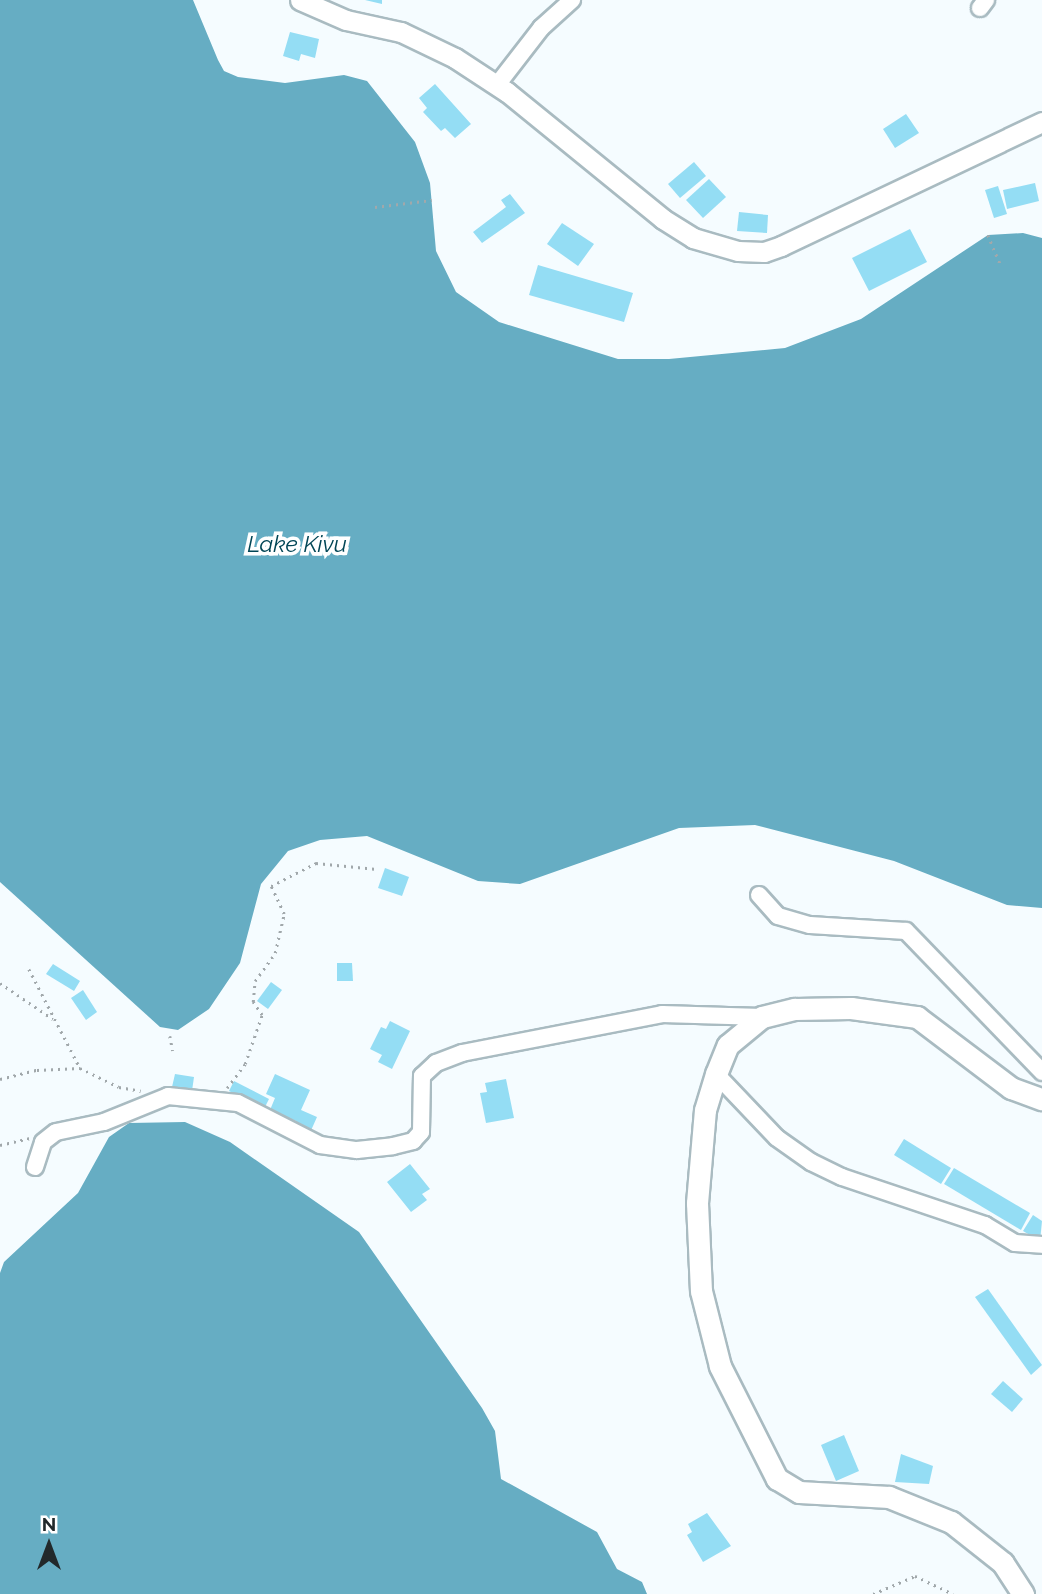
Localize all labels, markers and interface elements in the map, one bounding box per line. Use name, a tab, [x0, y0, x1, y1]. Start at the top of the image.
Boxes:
water label: Lake Kivu	[247, 530, 347, 558]
north arrow	[14, 1510, 84, 1580]
text: N	[42, 1513, 56, 1535]

